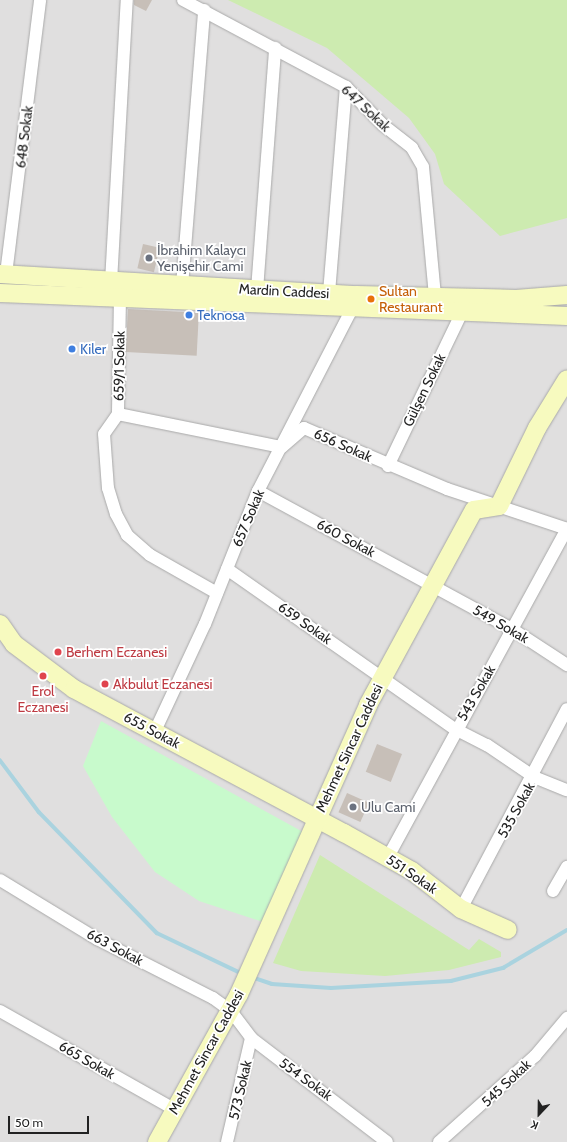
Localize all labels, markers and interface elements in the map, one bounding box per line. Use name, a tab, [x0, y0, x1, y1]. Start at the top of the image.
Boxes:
street label: 647 Sokak	[338, 81, 394, 135]
street label: 648 Sokak	[12, 105, 36, 169]
place label: İbrahim Kalaycı Yenişehir Cami	[157, 242, 246, 274]
marker: İbrahim Kalaycı Yenişehir Cami	[144, 253, 154, 263]
street label: Mardin Caddesi	[238, 280, 330, 302]
place label: Sultan Restaurant	[379, 283, 442, 316]
marker: Sultan Restaurant	[366, 294, 376, 304]
place label: Teknosa	[197, 307, 245, 323]
marker: Teknosa	[184, 310, 194, 320]
street label: 659/1 Sokak	[110, 331, 128, 401]
place label: Kiler	[80, 341, 106, 357]
marker: Kiler	[67, 344, 77, 354]
street label: Gülşen Sokak	[399, 351, 449, 429]
street label: 656 Sokak	[311, 425, 375, 465]
street label: 657 Sokak	[228, 487, 268, 549]
street label: 660 Sokak	[314, 516, 378, 560]
street label: 659 Sokak	[275, 598, 335, 648]
street label: 549 Sokak	[470, 601, 532, 647]
place label: Berhem Eczanesi	[66, 644, 167, 660]
marker: Berhem Eczanesi	[53, 647, 63, 657]
street label: 543 Sokak	[453, 662, 499, 724]
marker: Erol Eczanesi	[38, 671, 48, 681]
place label: Akbulut Eczanesi	[113, 676, 212, 692]
marker: Akbulut Eczanesi	[100, 679, 110, 689]
street label: Mehmet Sincar Caddesi	[312, 681, 386, 815]
place label: Erol Eczanesi	[18, 683, 68, 716]
street label: 655 Sokak	[121, 708, 183, 752]
street label: 535 Sokak	[494, 779, 538, 841]
place label: Ulu Cami	[361, 799, 415, 815]
marker: Ulu Cami	[348, 802, 358, 812]
street label: 551 Sokak	[383, 851, 441, 897]
street label: 663 Sokak	[84, 925, 146, 969]
street label: Mehmet Sincar Caddesi	[165, 987, 247, 1117]
street label: 665 Sokak	[56, 1037, 118, 1083]
street label: 554 Sokak	[276, 1054, 336, 1104]
street label: 545 Sokak	[478, 1056, 534, 1110]
street label: 573 Sokak	[225, 1059, 255, 1121]
north arrow	[519, 1094, 559, 1134]
scale bar	[10, 1108, 91, 1134]
text: 50 m	[15, 1115, 43, 1130]
text: K	[529, 1117, 540, 1133]

